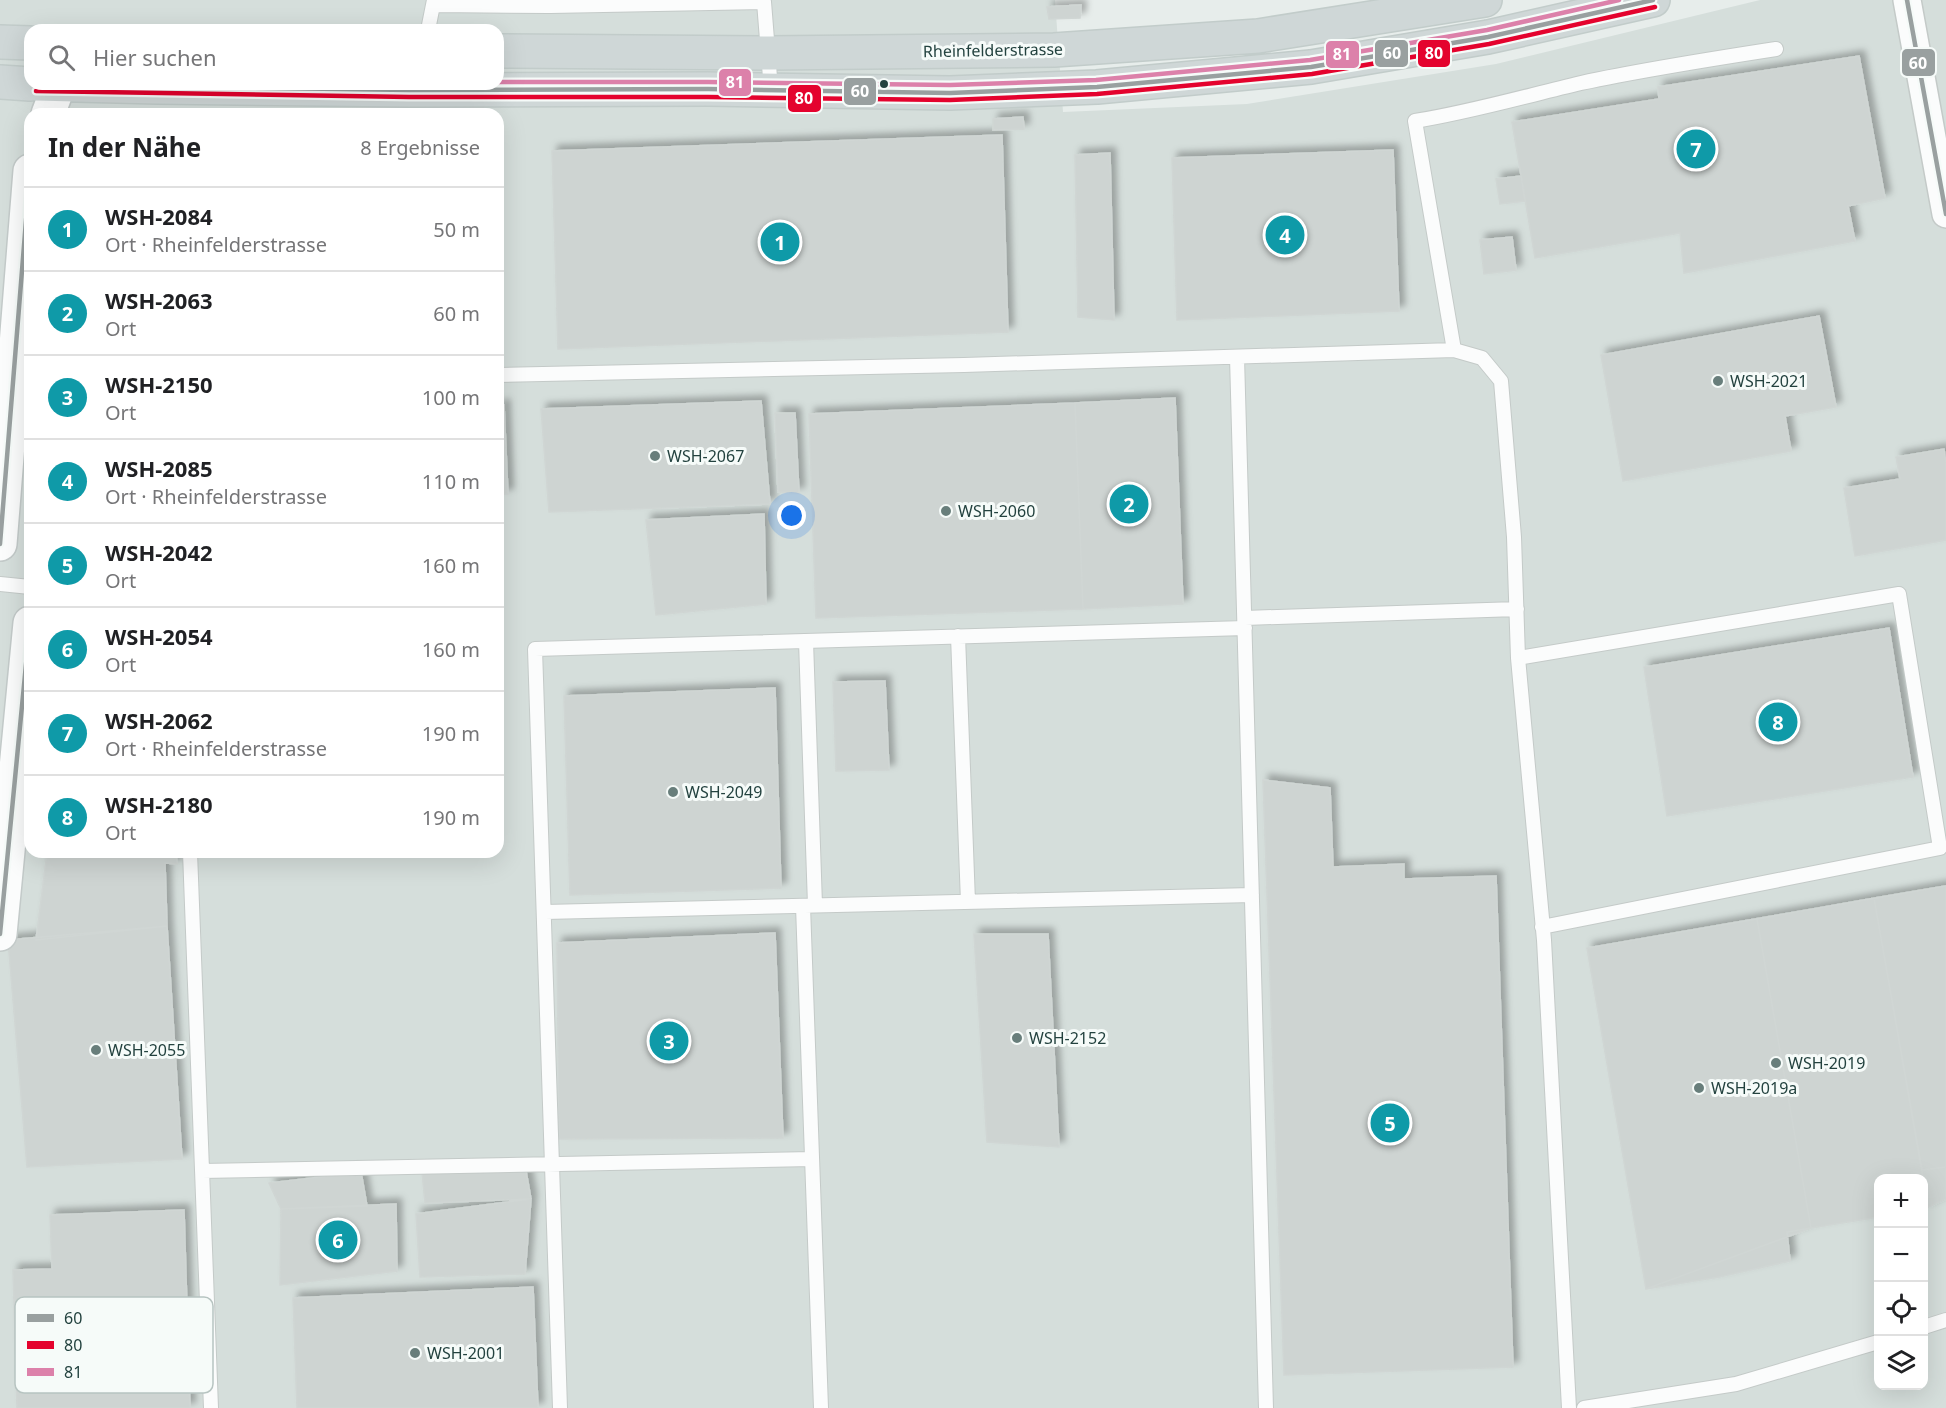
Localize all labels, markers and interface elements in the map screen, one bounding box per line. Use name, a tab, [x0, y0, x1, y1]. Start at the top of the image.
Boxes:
search box	[24, 24, 504, 90]
street label: Rheinfelderstrasse	[923, 38, 1063, 62]
line badge: 60	[1374, 39, 1409, 68]
line badge: 80	[1417, 39, 1451, 68]
line badge: 81	[1325, 40, 1360, 69]
icon: search	[45, 41, 78, 74]
text: Hier suchen	[93, 42, 217, 72]
text: 60	[1383, 42, 1401, 64]
text: 80	[1425, 42, 1443, 64]
text: 81	[1333, 43, 1351, 65]
line badge: 60	[1901, 48, 1936, 77]
text: 60	[1909, 52, 1927, 74]
line badge: 81	[718, 68, 752, 97]
text: 81	[726, 71, 744, 93]
line badge: 60	[843, 77, 877, 106]
unlabelled marker	[878, 78, 890, 90]
text: 60	[851, 80, 869, 102]
line badge: 80	[787, 84, 822, 113]
text: 80	[795, 87, 813, 109]
pin: 7	[1676, 126, 1716, 172]
text: In der Nähe	[48, 129, 201, 165]
text: 8 Ergebnisse	[360, 134, 480, 161]
text: WSH-2084	[105, 201, 213, 231]
pin: 4	[1266, 212, 1304, 258]
text: 1	[62, 216, 73, 243]
text: 50 m	[433, 216, 480, 243]
pin: 1	[760, 220, 800, 264]
text: Ort · Rheinfelderstrasse	[105, 231, 327, 258]
text: WSH-2063	[105, 285, 213, 315]
text: 2	[62, 300, 73, 327]
text: 60 m	[433, 300, 480, 327]
text: Ort	[105, 315, 136, 342]
text: WSH-2150	[105, 369, 213, 399]
place label: WSH-2021	[1730, 370, 1807, 392]
marker: WSH-2021	[1711, 374, 1725, 388]
text: 3	[62, 384, 73, 411]
text: 100 m	[422, 384, 480, 411]
text: Ort	[105, 399, 136, 426]
place label: WSH-2067	[667, 445, 744, 467]
marker: WSH-2067	[648, 449, 662, 463]
text: WSH-2085	[105, 453, 213, 483]
text: 4	[62, 468, 73, 495]
text: 110 m	[422, 468, 480, 495]
pin: 2	[1110, 482, 1148, 526]
text: Ort · Rheinfelderstrasse	[105, 483, 327, 510]
place label: WSH-2060	[958, 500, 1035, 522]
your location	[777, 501, 806, 530]
marker: WSH-2060	[939, 504, 953, 518]
text: WSH-2042	[105, 537, 213, 567]
text: 5	[62, 552, 73, 579]
text: 160 m	[422, 552, 480, 579]
text: Ort	[105, 567, 136, 594]
text: WSH-2054	[105, 621, 213, 651]
text: 6	[62, 636, 73, 663]
text: 160 m	[422, 636, 480, 663]
text: Ort	[105, 651, 136, 678]
pin: 8	[1758, 700, 1798, 744]
text: WSH-2062	[105, 705, 213, 735]
text: 7	[62, 720, 73, 747]
text: 190 m	[422, 720, 480, 747]
text: Ort · Rheinfelderstrasse	[105, 735, 327, 762]
place label: WSH-2049	[685, 781, 762, 803]
marker: WSH-2049	[666, 785, 680, 799]
text: WSH-2180	[105, 789, 213, 819]
text: 8	[62, 804, 73, 831]
text: 190 m	[422, 804, 480, 831]
text: Ort	[105, 819, 136, 846]
pin: 3	[650, 1018, 688, 1064]
place label: WSH-2152	[1029, 1027, 1106, 1049]
marker: WSH-2152	[1010, 1031, 1024, 1045]
place label: WSH-2055	[108, 1039, 185, 1061]
marker: WSH-2055	[89, 1043, 103, 1057]
place label: WSH-2019	[1788, 1052, 1865, 1074]
marker: WSH-2019	[1769, 1056, 1783, 1070]
place label: WSH-2019a	[1711, 1077, 1797, 1099]
marker: WSH-2019a	[1692, 1081, 1706, 1095]
pin: 5	[1370, 1100, 1410, 1146]
map controls	[1874, 1174, 1928, 1390]
button: +	[1874, 1174, 1928, 1228]
pin: 6	[318, 1218, 358, 1262]
button: −	[1874, 1228, 1928, 1282]
button: locate	[1874, 1282, 1928, 1336]
legend	[15, 1297, 213, 1393]
text: 60	[64, 1307, 82, 1329]
text: 80	[64, 1334, 82, 1356]
button: layers	[1874, 1336, 1928, 1390]
place label: WSH-2001	[427, 1342, 504, 1364]
marker: WSH-2001	[408, 1346, 422, 1360]
text: 81	[64, 1361, 82, 1383]

